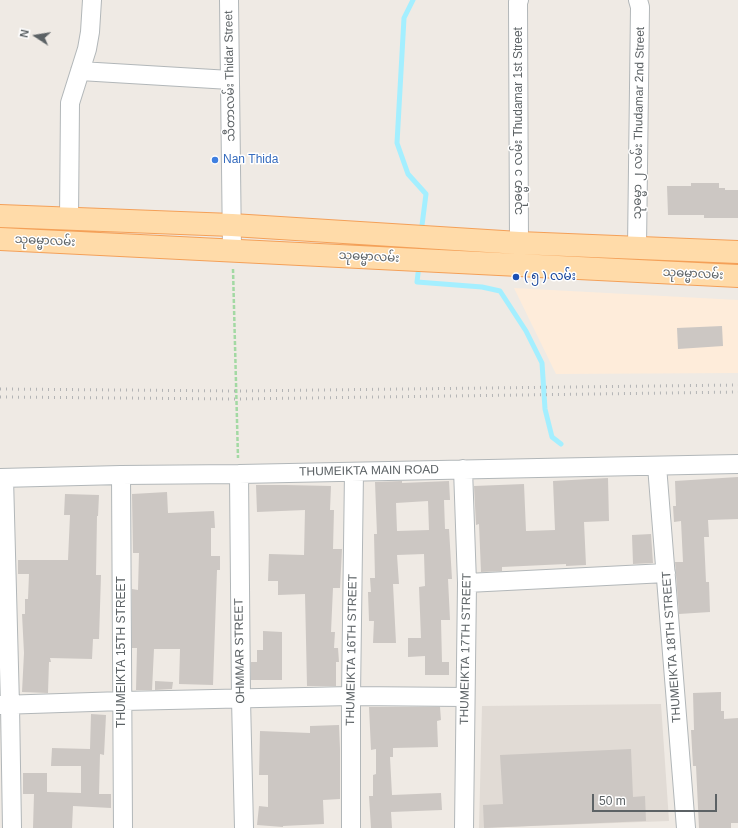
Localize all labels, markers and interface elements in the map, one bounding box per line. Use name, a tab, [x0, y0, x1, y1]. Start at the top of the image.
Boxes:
street label: သီတာလမ်း Thidar Street	[222, 10, 238, 142]
north arrow	[16, 16, 56, 56]
street label: သုဓမ္မာ ၁ လမ်း Thudamar 1st Street	[512, 27, 526, 215]
street label: သုဓမ္မာ ၂ လမ်း Thudamar 2nd Street	[630, 27, 648, 219]
text: N	[18, 28, 31, 39]
place label: Nan Thida	[223, 153, 278, 167]
marker: Nan Thida	[210, 155, 220, 165]
street label: သုဓမ္မာလမ်း	[14, 232, 76, 250]
street label: သုဓမ္မာလမ်း	[338, 248, 400, 266]
street label: သုဓမ္မာလမ်း	[662, 265, 724, 283]
place label: ( ၅ ) လမ်း	[524, 270, 576, 284]
marker: ( ၅ ) လမ်း	[511, 272, 521, 282]
street label: THUMEIKTA MAIN ROAD	[299, 463, 439, 479]
street label: THUMEIKTA 18TH STREET	[660, 571, 684, 723]
street label: THUMEIKTA 17TH STREET	[457, 573, 475, 725]
street label: THUMEIKTA 16TH STREET	[343, 574, 361, 726]
street label: THUMEIKTA 15TH STREET	[115, 576, 129, 728]
street label: OHMMAR STREET	[232, 598, 248, 704]
scale bar	[594, 786, 719, 812]
text: 50 m	[599, 794, 626, 808]

